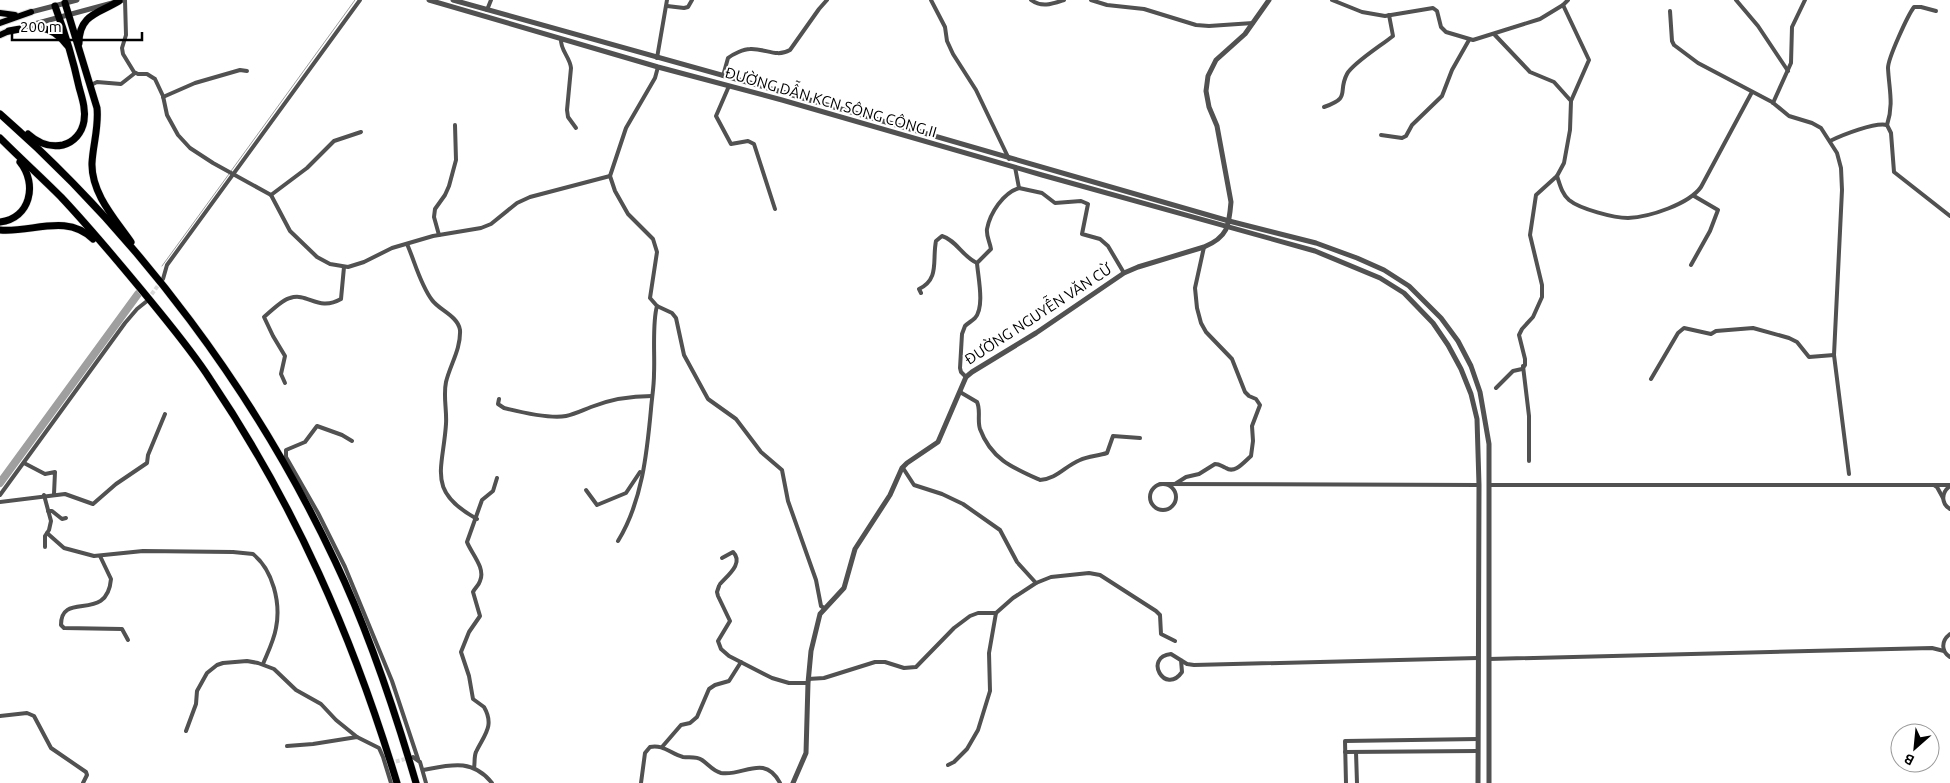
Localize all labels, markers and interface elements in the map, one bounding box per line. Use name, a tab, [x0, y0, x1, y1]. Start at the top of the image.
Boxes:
scale bar	[12, 10, 142, 42]
text: 200 m	[20, 18, 62, 35]
street label: ĐƯỜNG DẪN KCN SÔNG CÔNG II	[723, 60, 940, 140]
street label: ĐƯỜNG NGUYỄN VĂN CỪ	[959, 257, 1115, 368]
north arrow	[1890, 723, 1940, 773]
text: B	[1901, 750, 1917, 769]

